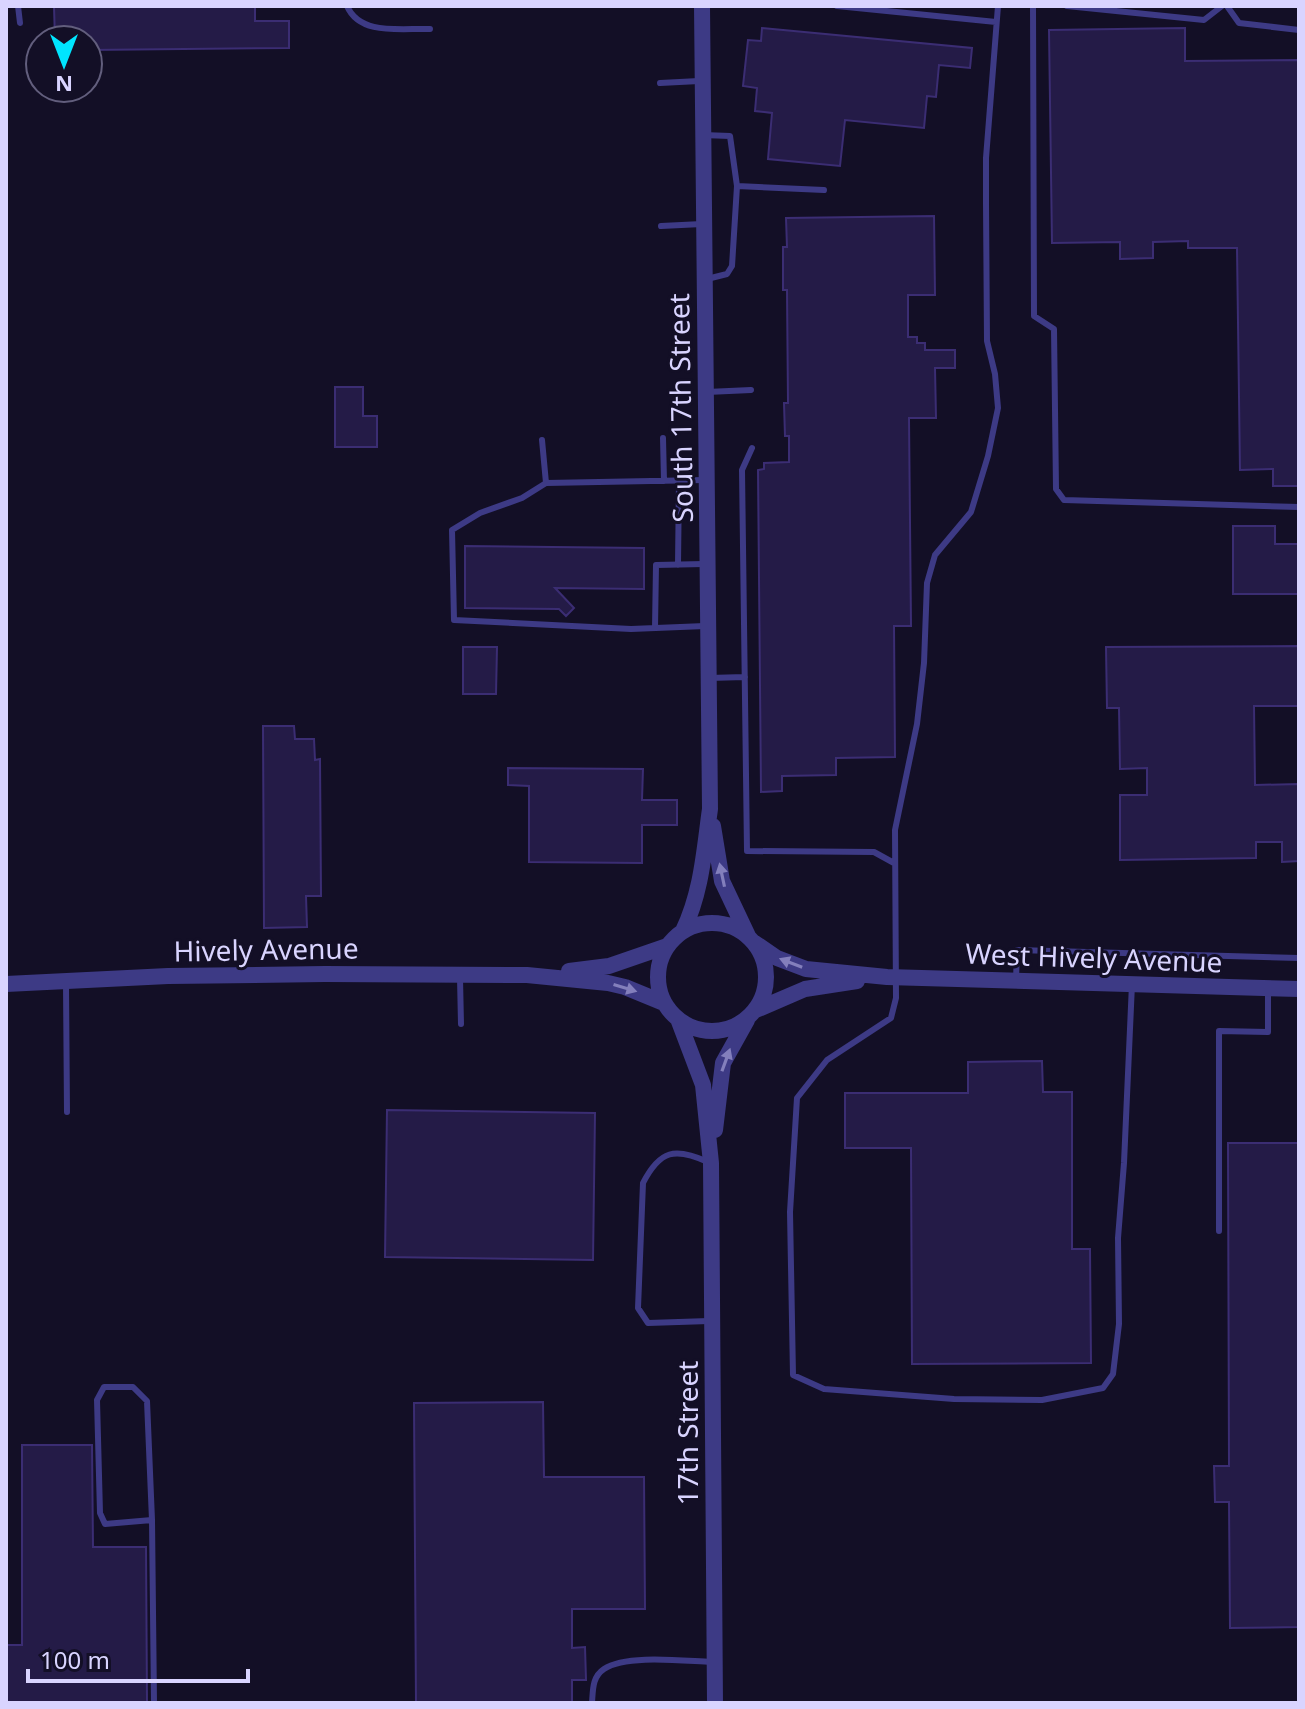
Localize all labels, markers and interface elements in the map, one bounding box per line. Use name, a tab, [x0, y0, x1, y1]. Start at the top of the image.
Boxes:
north arrow	[24, 24, 104, 104]
text: N	[55, 70, 73, 100]
street label: South 17th Street	[659, 293, 701, 523]
one-way arrow	[715, 862, 728, 887]
street label: Hively Avenue	[173, 928, 359, 970]
street label: West Hively Avenue	[965, 934, 1223, 980]
one-way arrow	[779, 956, 803, 969]
one-way arrow	[613, 982, 637, 995]
one-way arrow	[720, 1047, 732, 1071]
street label: 17th Street	[668, 1361, 706, 1505]
scale bar	[28, 1633, 248, 1683]
text: 100 m	[40, 1643, 110, 1676]

